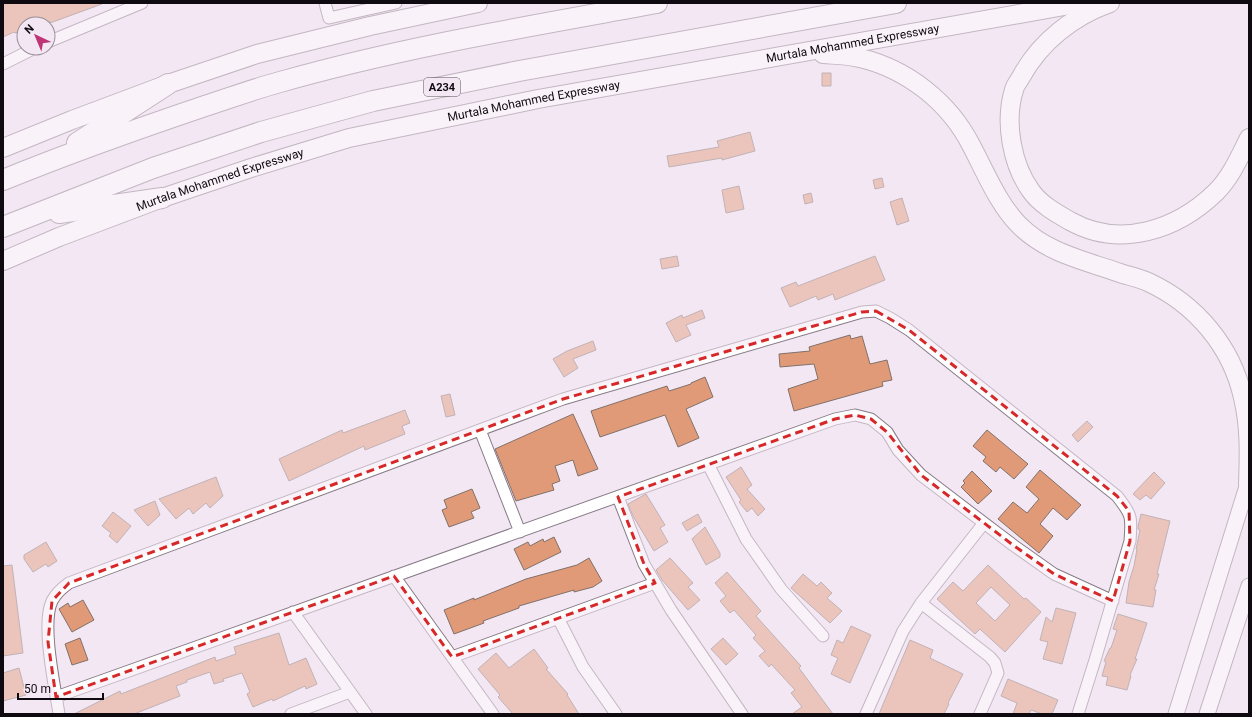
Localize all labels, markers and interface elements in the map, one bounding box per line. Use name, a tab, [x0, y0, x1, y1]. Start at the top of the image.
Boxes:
north arrow	[16, 16, 56, 56]
street label: Murtala Mohammed Expressway	[765, 21, 941, 66]
text: N	[22, 22, 37, 37]
road number: A234	[424, 78, 460, 96]
street label: Murtala Mohammed Expressway	[446, 78, 622, 124]
street label: Murtala Mohammed Expressway	[134, 145, 306, 214]
scale bar	[18, 675, 103, 701]
text: 50 m	[24, 682, 51, 696]

